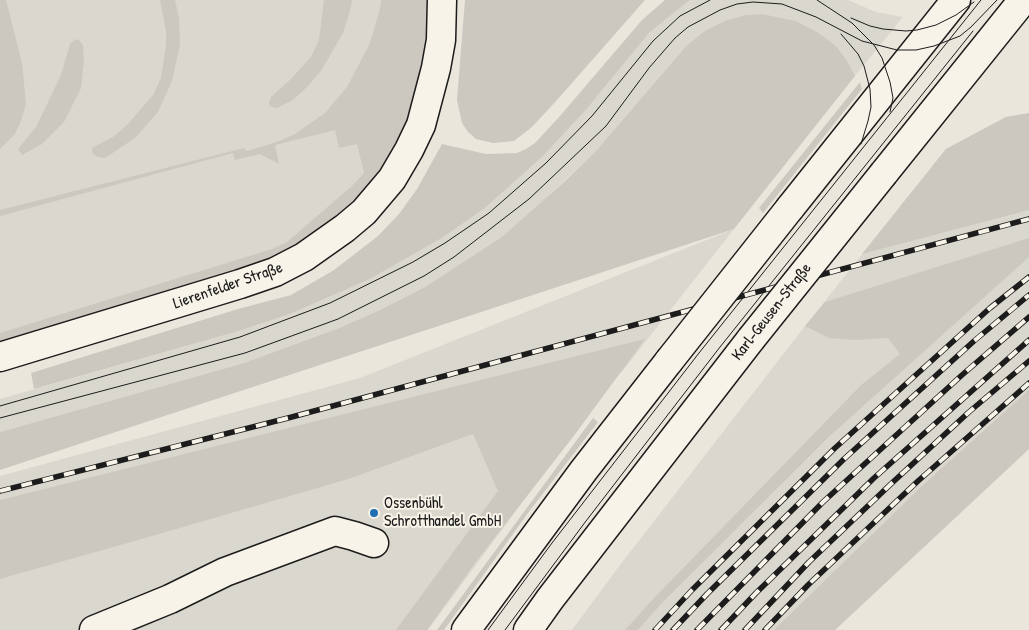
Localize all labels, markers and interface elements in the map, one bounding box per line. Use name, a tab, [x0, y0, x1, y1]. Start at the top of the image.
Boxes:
street label: Lierenfelder Straße	[171, 258, 285, 314]
street label: Karl-Geusen-Straße	[728, 259, 816, 365]
place label: Ossenbühl Schrotthandel GmbH	[384, 494, 501, 532]
marker: Ossenbühl Schrotthandel GmbH	[368, 507, 380, 519]

